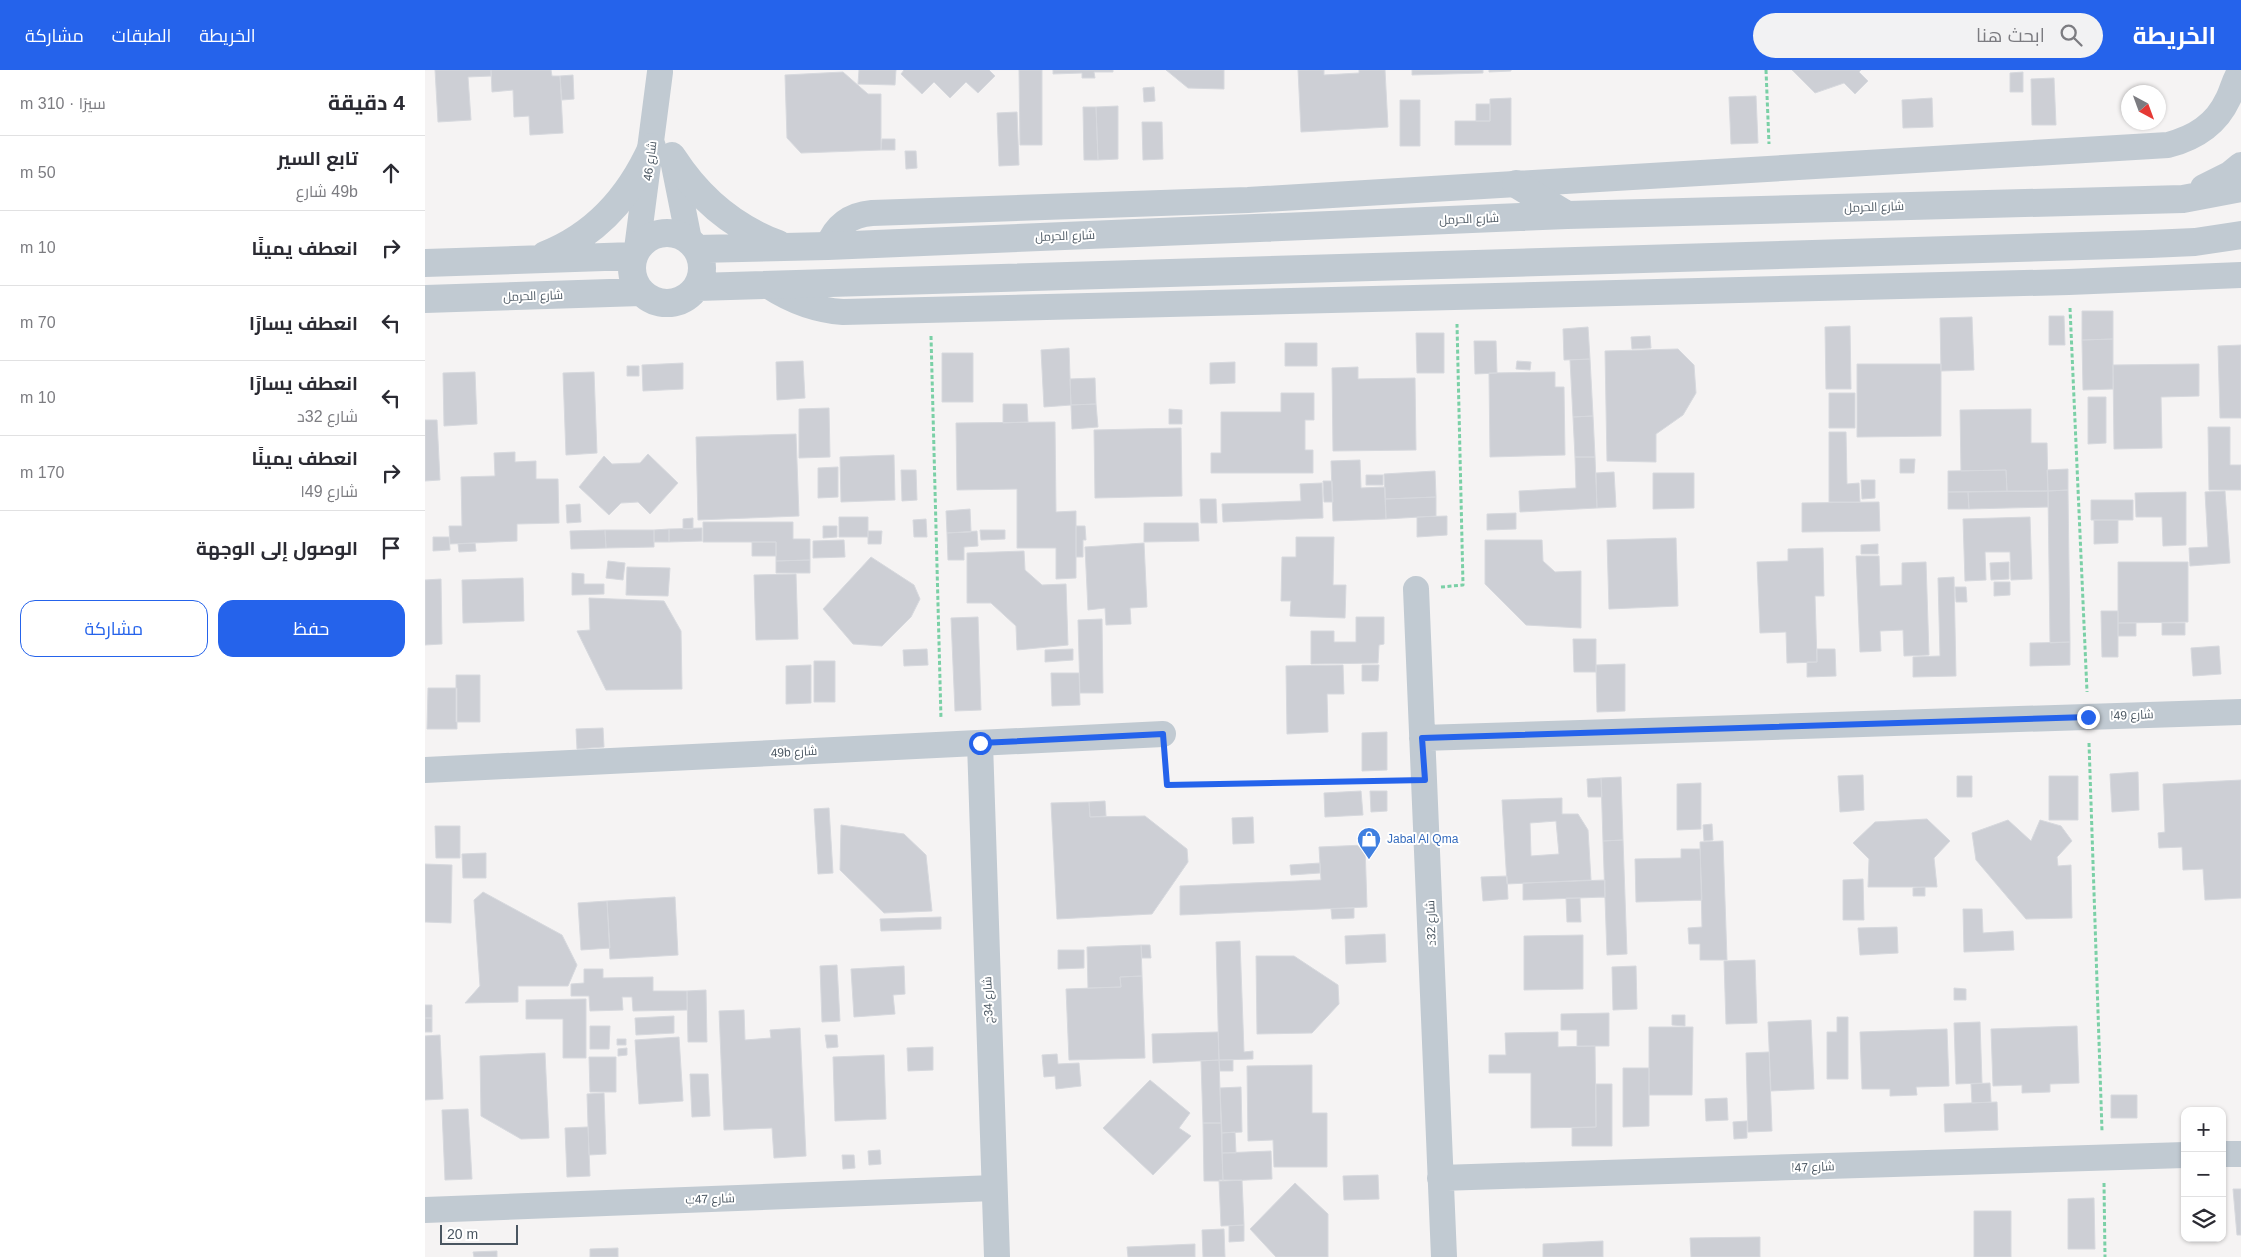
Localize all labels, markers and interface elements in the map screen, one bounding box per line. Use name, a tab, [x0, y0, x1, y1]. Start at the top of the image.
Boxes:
search box	[1753, 13, 2103, 58]
icon: search	[2057, 21, 2085, 49]
text: الخريطة	[2133, 22, 2216, 49]
text: ابحث هنا	[1976, 25, 2045, 46]
text: مشاركة	[25, 26, 84, 46]
text: الطبقات	[112, 26, 171, 46]
text: الخريطة	[199, 26, 256, 46]
north arrow	[2121, 85, 2166, 130]
text: 4 دقيقة	[328, 91, 405, 114]
text: سيرًا · 310 m	[20, 95, 106, 112]
street label: شارع 46	[641, 140, 660, 182]
text: تابع السير	[277, 148, 358, 169]
icon: ahead	[377, 159, 405, 187]
text: 50 m	[20, 164, 56, 181]
text: 49b شارع	[296, 183, 358, 200]
street label: شارع الحرمل	[1844, 199, 1904, 216]
street label: شارع الحرمل	[1439, 211, 1499, 228]
street label: شارع الحرمل	[1035, 228, 1095, 245]
icon: right	[377, 234, 405, 262]
text: انعطف يمينًا	[251, 238, 358, 259]
text: 10 m	[20, 239, 56, 256]
street label: شارع الحرمل	[503, 288, 563, 305]
icon: left	[377, 309, 405, 337]
text: انعطف يسارًا	[249, 313, 358, 334]
text: 70 m	[20, 314, 56, 331]
text: انعطف يسارًا	[249, 373, 358, 394]
icon: left	[377, 384, 405, 412]
text: 10 m	[20, 389, 56, 406]
text: شارع 32د	[297, 408, 358, 425]
text: انعطف يمينًا	[251, 448, 358, 469]
icon: right	[377, 459, 405, 487]
text: 170 m	[20, 464, 64, 481]
text: شارع 49ا	[300, 483, 358, 500]
icon: arrive	[377, 534, 405, 562]
text: الوصول إلى الوجهة	[196, 538, 358, 559]
button: مشاركة	[20, 600, 208, 657]
button: حفظ	[218, 600, 405, 657]
route end	[2077, 706, 2100, 729]
street label: شارع 49ا	[2110, 707, 2154, 724]
route start	[969, 732, 992, 755]
street label: 49b شارع	[770, 744, 818, 761]
shop icon: Jabal Al Qma	[1356, 826, 1382, 860]
place label: Jabal Al Qma	[1387, 832, 1459, 846]
street label: شارع 32د	[1423, 900, 1440, 946]
street label: شارع 34ج	[980, 976, 997, 1024]
map controls	[2181, 1107, 2226, 1242]
button: +	[2181, 1107, 2226, 1152]
button: −	[2181, 1152, 2226, 1197]
street label: شارع 47ا	[1791, 1159, 1835, 1176]
street label: شارع 47ب	[685, 1191, 735, 1208]
button: layers	[2181, 1197, 2226, 1242]
scale bar	[440, 1222, 517, 1245]
text: 20 m	[447, 1226, 478, 1242]

